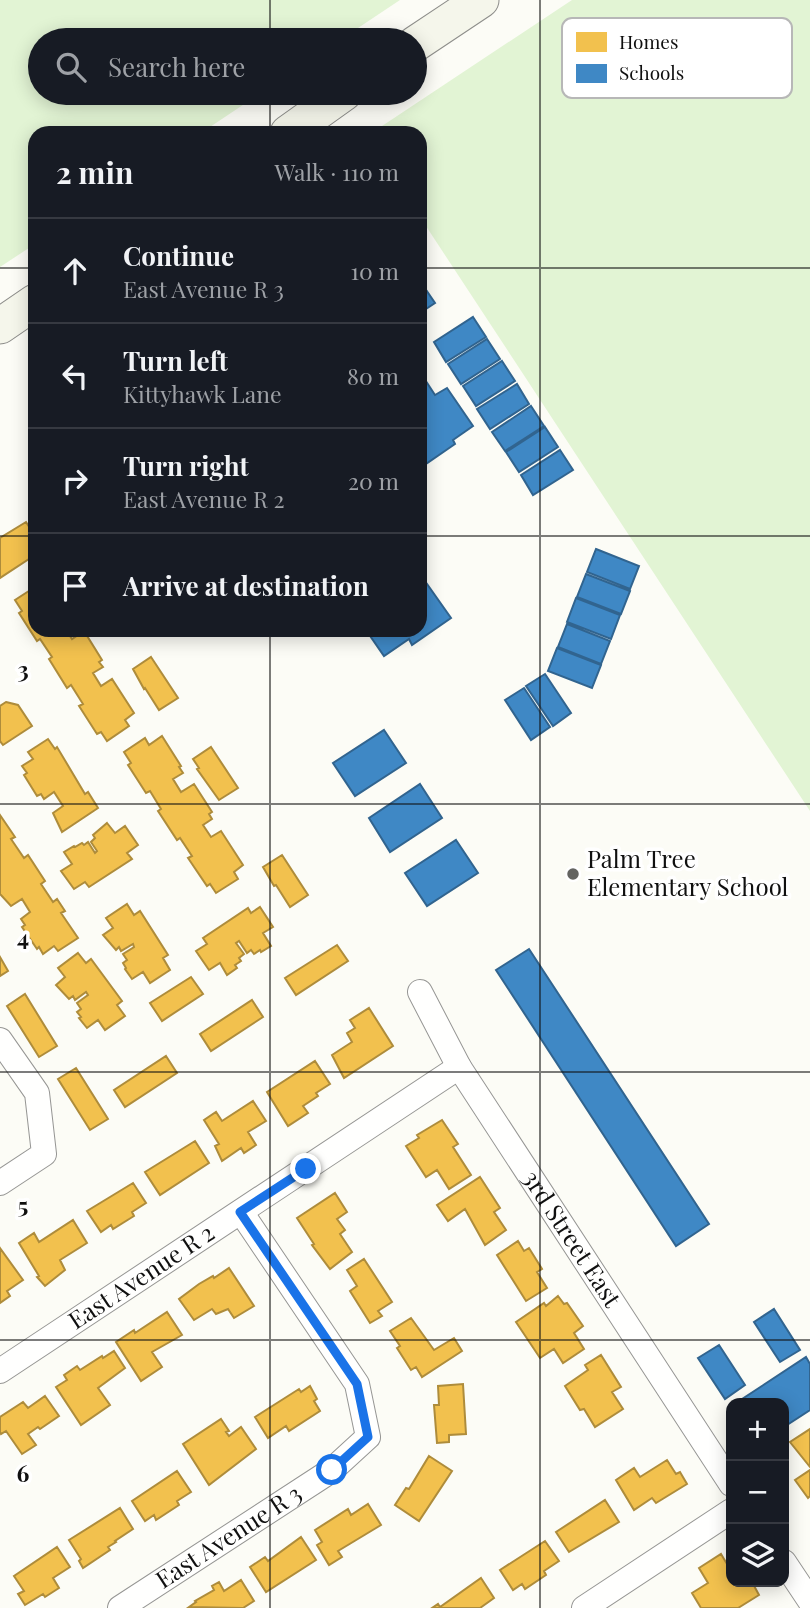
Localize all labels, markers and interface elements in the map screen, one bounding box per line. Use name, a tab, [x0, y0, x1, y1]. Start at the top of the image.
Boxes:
legend	[562, 18, 792, 98]
search box	[28, 28, 427, 105]
text: Homes	[619, 28, 678, 54]
icon: search	[52, 48, 90, 86]
text: Search here	[108, 49, 245, 84]
text: Schools	[619, 59, 684, 85]
text: 2 min	[56, 152, 133, 192]
text: Walk · 110 m	[274, 156, 399, 187]
text: Continue	[123, 238, 234, 273]
icon: ahead	[56, 252, 94, 290]
text: 10 m	[351, 255, 399, 286]
text: East Avenue R 3	[123, 273, 284, 304]
text: Turn left	[123, 343, 228, 378]
icon: left	[56, 357, 94, 395]
text: 80 m	[347, 360, 399, 391]
text: Kittyhawk Lane	[123, 378, 282, 409]
text: Turn right	[123, 448, 249, 483]
icon: right	[56, 462, 94, 500]
text: 20 m	[348, 465, 399, 496]
text: East Avenue R 2	[123, 483, 284, 514]
icon: arrive	[56, 567, 94, 605]
text: Arrive at destination	[123, 568, 369, 603]
text: 3	[17, 653, 29, 684]
place label: Palm Tree Elementary School	[587, 842, 789, 902]
marker: Palm Tree Elementary School	[565, 866, 581, 882]
text: 4	[17, 921, 29, 952]
route end	[290, 1153, 321, 1184]
street label: 3rd Street East	[517, 1164, 629, 1313]
text: 5	[18, 1189, 28, 1220]
street label: East Avenue R 2	[62, 1216, 220, 1335]
map controls	[726, 1398, 789, 1587]
button: +	[726, 1398, 789, 1461]
route start	[316, 1454, 347, 1485]
text: 6	[17, 1457, 30, 1488]
button: −	[726, 1461, 789, 1524]
street label: East Avenue R 3	[149, 1476, 307, 1595]
button: layers	[726, 1524, 789, 1587]

